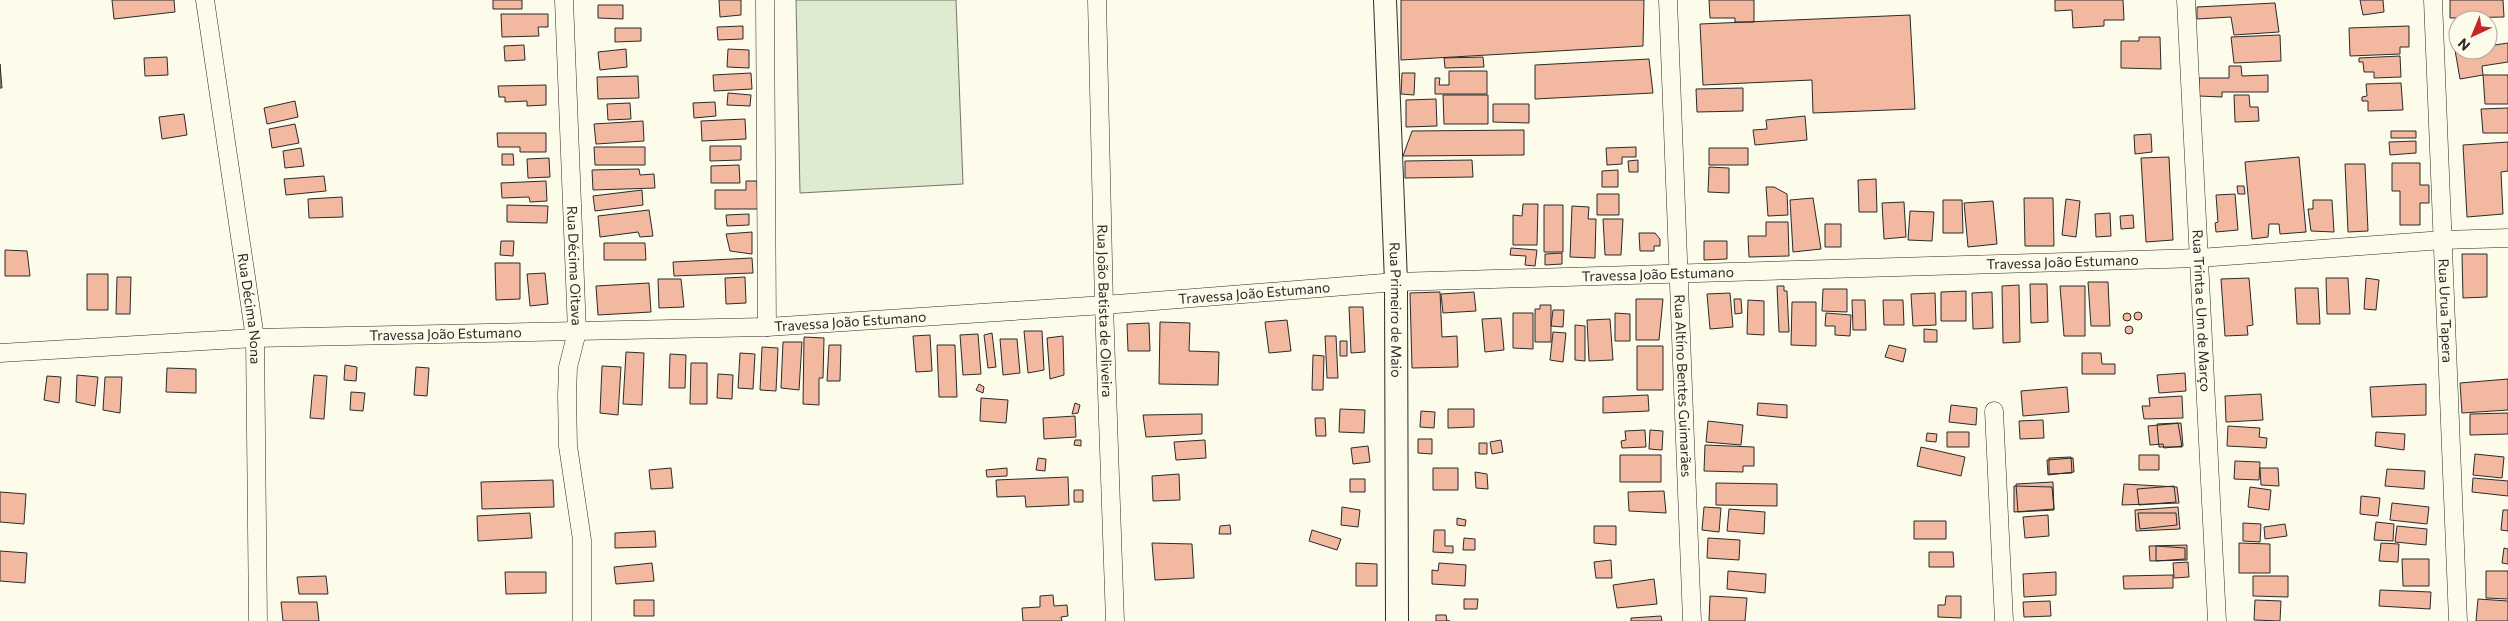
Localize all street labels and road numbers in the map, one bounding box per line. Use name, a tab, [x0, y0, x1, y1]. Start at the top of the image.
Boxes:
street label: Rua Décima Oitava	[564, 205, 586, 326]
street label: Rua João Batista de Oliveira	[1094, 224, 1116, 398]
street label: Rua Trinta e Um de Março	[2189, 229, 2215, 392]
street label: Rua Primeiro de Maio	[1386, 242, 1405, 378]
street label: Travessa João Estumano	[1986, 251, 2139, 272]
street label: Rua Décima Nona	[235, 252, 264, 364]
street label: Rua Urua Tapera	[2435, 258, 2457, 363]
street label: Travessa João Estumano	[1581, 263, 1734, 284]
street label: Travessa João Estumano	[1178, 278, 1331, 307]
street label: Rua Altíno Bentes Guimarães	[1671, 294, 1695, 478]
street label: Travessa João Estumano	[774, 308, 927, 335]
street label: Travessa João Estumano	[369, 323, 522, 344]

